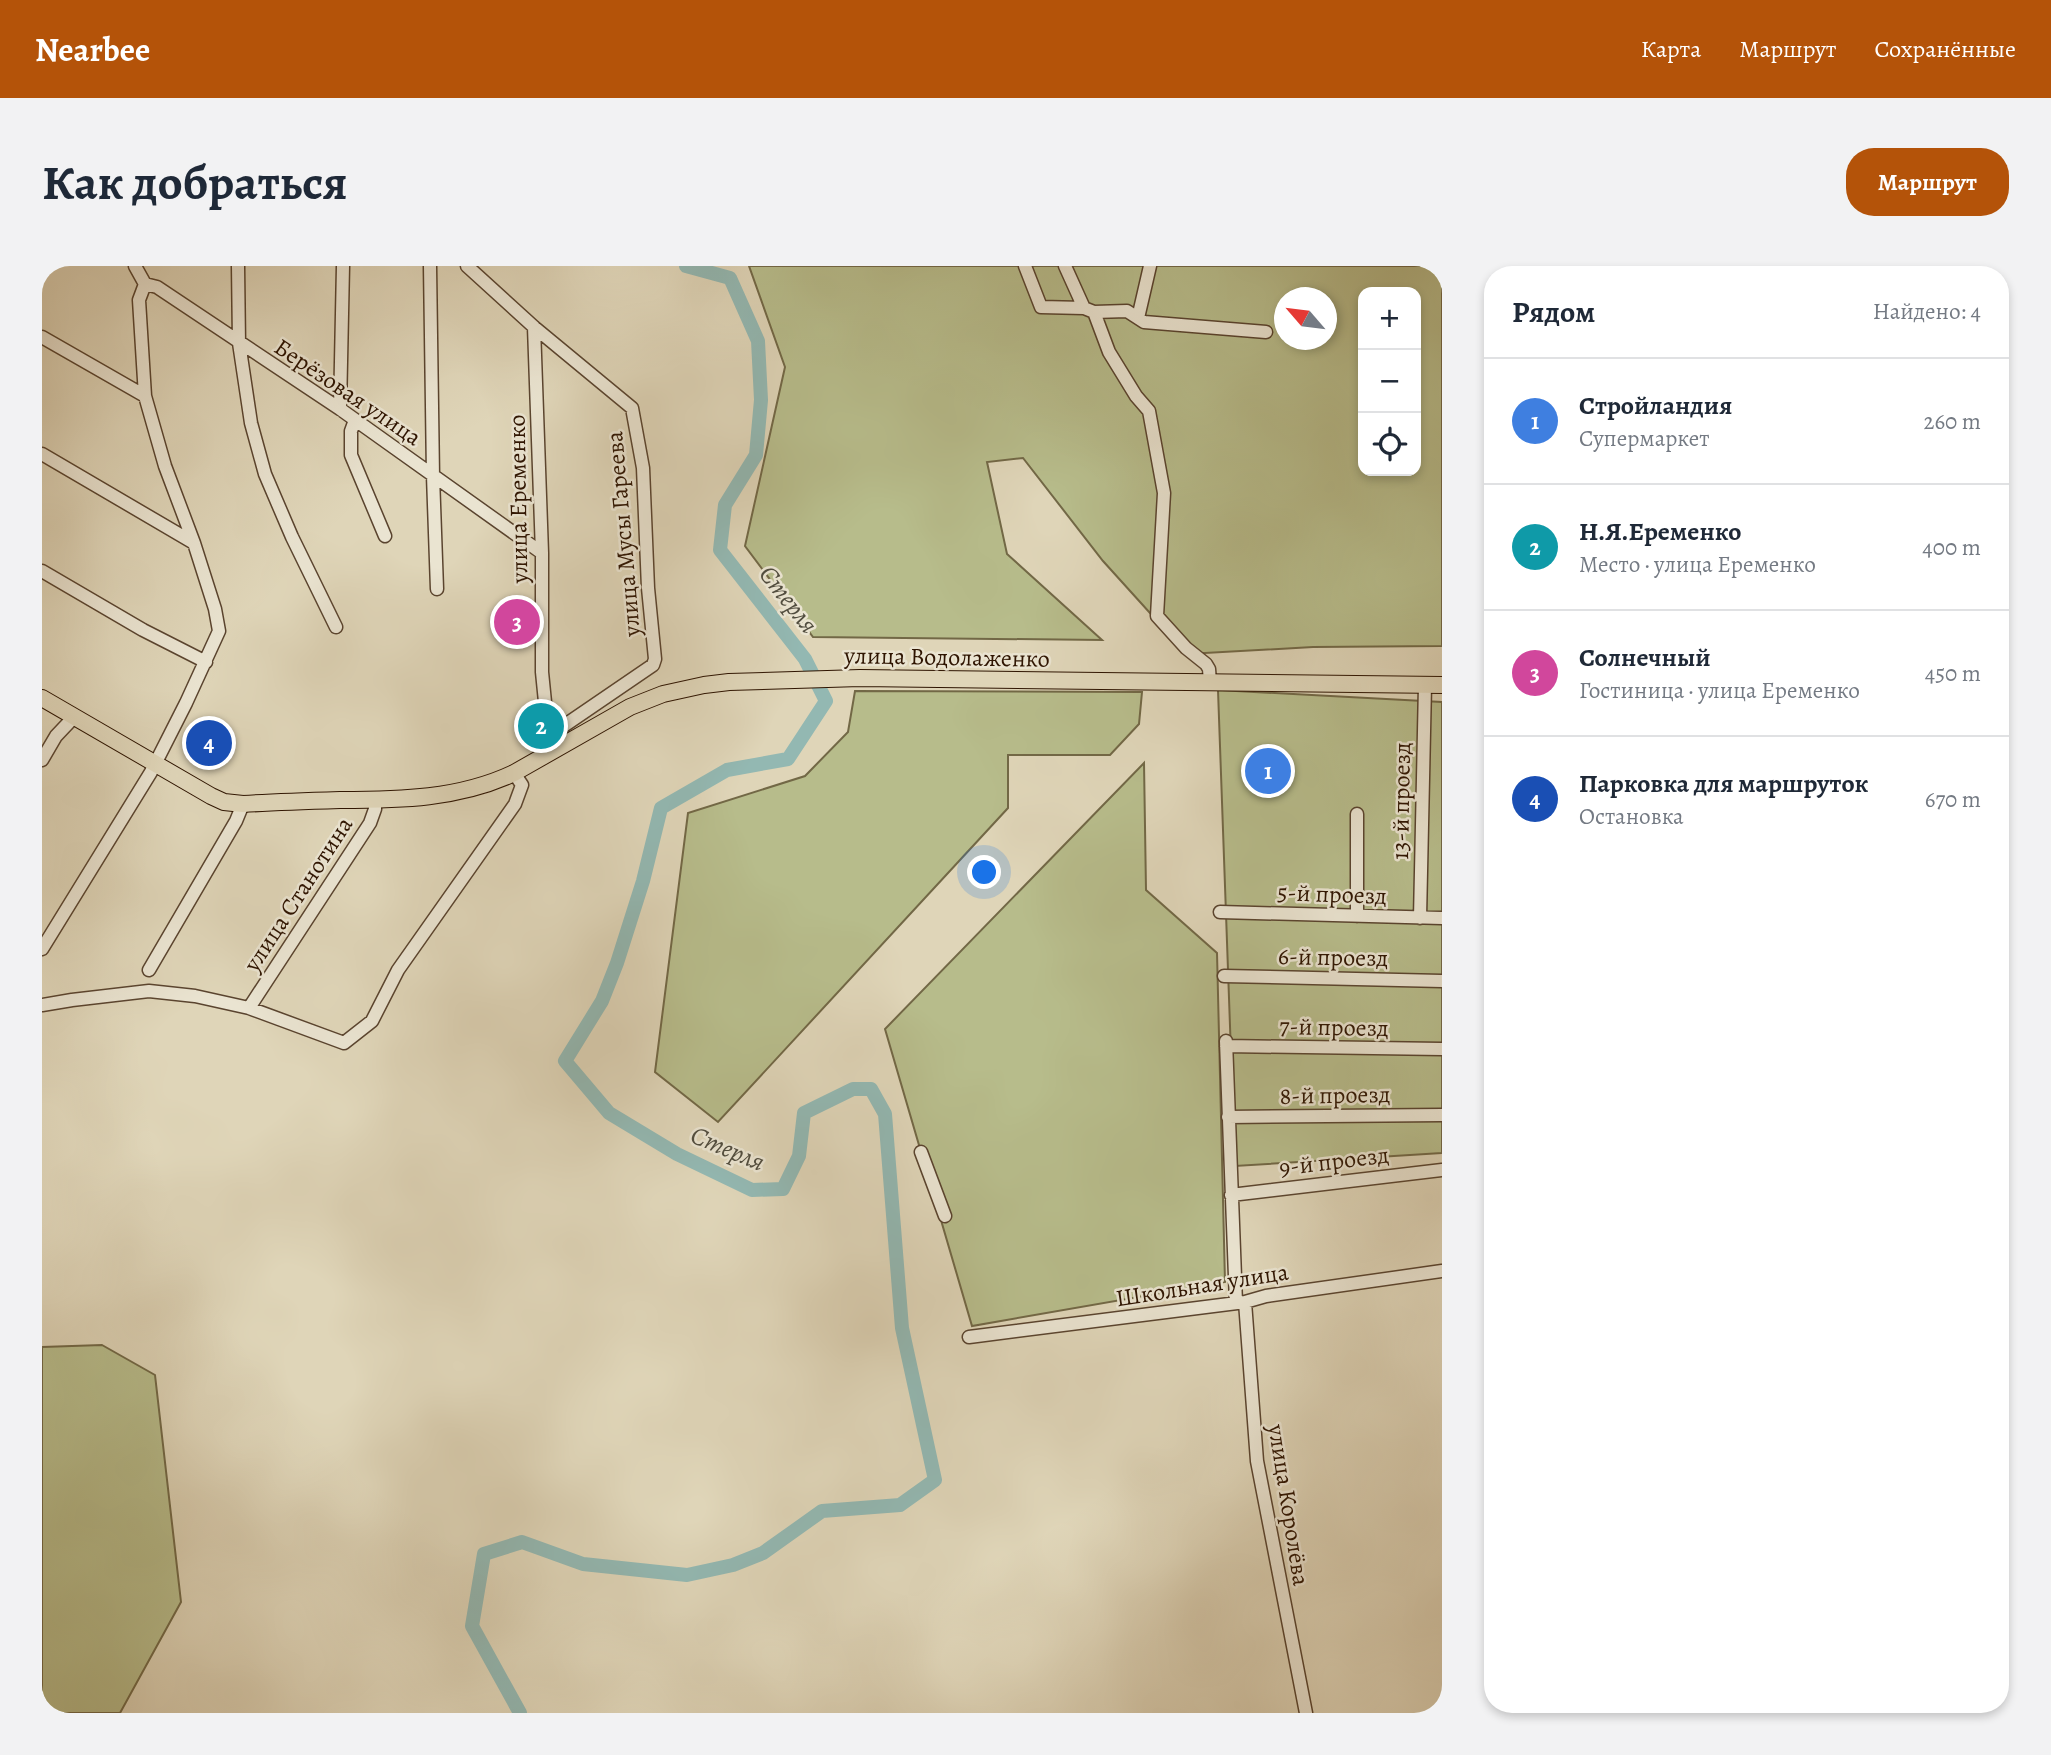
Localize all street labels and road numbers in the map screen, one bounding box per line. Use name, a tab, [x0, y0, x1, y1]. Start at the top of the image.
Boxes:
street label: Берёзовая улица	[268, 331, 428, 453]
street label: улица Еременко	[501, 414, 535, 585]
street label: улица Мусы Гареева	[598, 430, 648, 639]
street label: улица Водолаженко	[843, 639, 1050, 675]
street label: 13-й проезд	[1384, 742, 1418, 860]
street label: улица Станотина	[235, 810, 360, 978]
street label: 5-й проезд	[1277, 876, 1387, 912]
street label: 6-й проезд	[1278, 940, 1388, 974]
street label: 7-й проезд	[1279, 1010, 1389, 1044]
street label: 8-й проезд	[1279, 1078, 1391, 1112]
street label: 9-й проезд	[1277, 1138, 1391, 1184]
street label: Школьная улица	[1113, 1256, 1291, 1314]
street label: улица Королёва	[1260, 1421, 1318, 1588]

